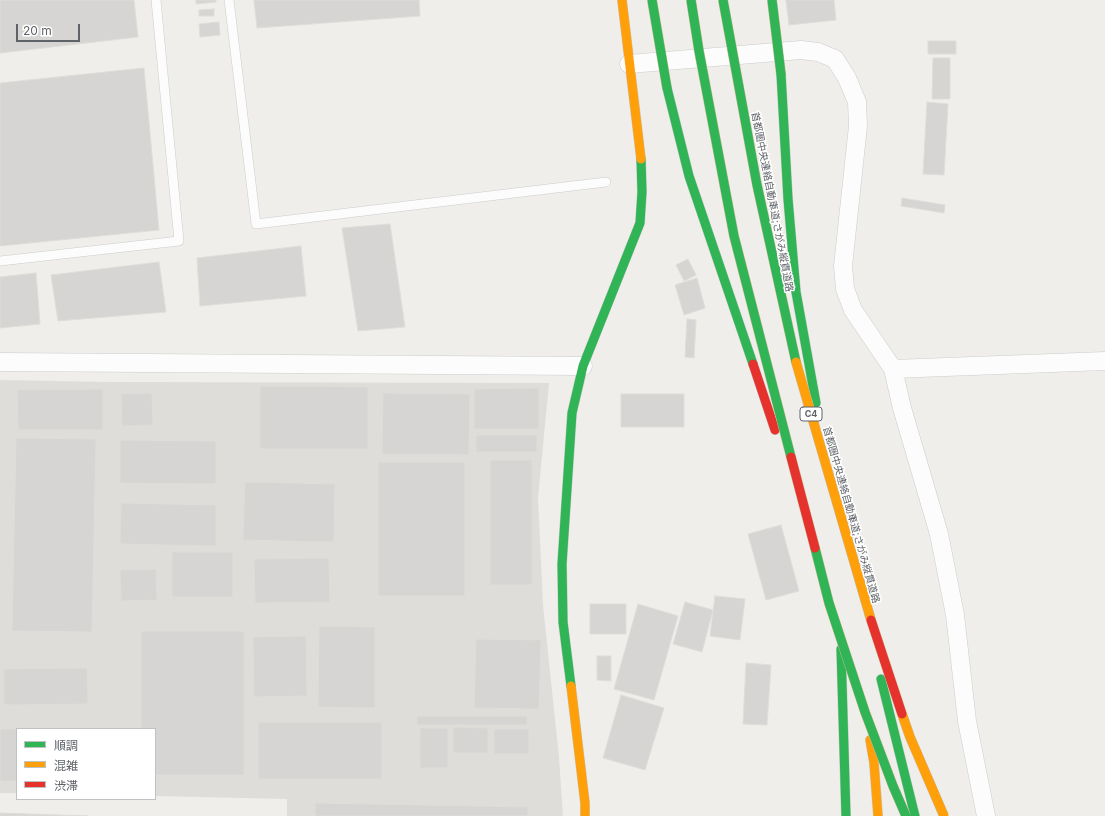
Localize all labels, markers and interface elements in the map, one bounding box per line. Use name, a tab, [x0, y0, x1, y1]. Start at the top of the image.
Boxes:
scale bar	[18, 16, 82, 42]
text: 20 m	[23, 23, 52, 38]
street label: 首都圏中央連絡自動車道;さがみ縦貫道路	[749, 111, 795, 293]
road number: C4	[800, 407, 822, 421]
street label: 首都圏中央連絡自動車道;さがみ縦貫道路	[820, 425, 882, 605]
legend	[16, 728, 156, 800]
text: 順調	[54, 738, 78, 753]
text: 混雑	[54, 758, 78, 773]
text: 渋滞	[54, 778, 78, 793]

